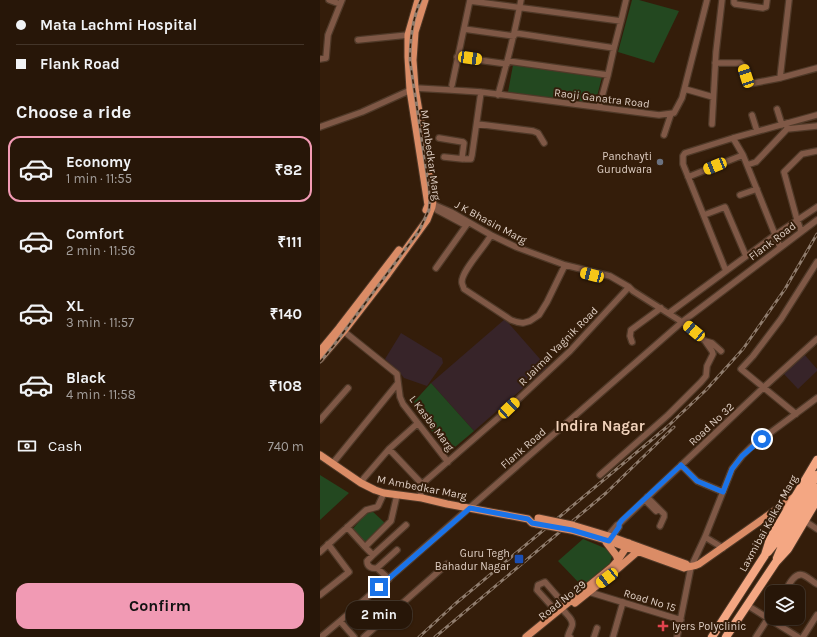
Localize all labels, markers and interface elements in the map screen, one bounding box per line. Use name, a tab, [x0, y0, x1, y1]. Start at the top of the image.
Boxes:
text: Mata Lachmi Hospital	[40, 16, 197, 34]
car	[457, 50, 483, 66]
text: Flank Road	[40, 55, 120, 73]
car	[737, 63, 755, 89]
street label: Raoji Ganatra Road	[553, 86, 650, 111]
text: Choose a ride	[16, 101, 131, 123]
street label: M Ambedkar Marg	[418, 109, 443, 202]
place label: Panchayti Gurudwara	[597, 150, 652, 176]
icon: car	[18, 151, 54, 187]
text: Economy	[66, 153, 131, 171]
car	[702, 156, 728, 176]
marker: Panchayti Gurudwara	[655, 157, 665, 167]
text: ₹82	[275, 161, 302, 179]
text: 1 min · 11:55	[66, 171, 132, 186]
street label: J K Bhasin Marg	[453, 198, 530, 247]
street label: Flank Road	[746, 219, 798, 263]
icon: car	[18, 223, 54, 259]
text: Comfort	[66, 225, 124, 243]
text: ₹111	[277, 233, 302, 251]
text: 2 min · 11:56	[66, 243, 135, 258]
car	[579, 266, 605, 284]
icon: car	[18, 295, 54, 331]
text: XL	[66, 297, 84, 315]
street label: R Jaimal Yagnik Road	[516, 304, 601, 389]
text: ₹140	[270, 305, 302, 323]
text: 3 min · 11:57	[66, 315, 134, 330]
car	[681, 319, 707, 343]
icon: car	[18, 367, 54, 403]
text: Black	[66, 369, 106, 387]
text: ₹108	[269, 377, 302, 395]
text: 4 min · 11:58	[66, 387, 136, 402]
street label: L Kasbe Marg	[406, 393, 457, 454]
car	[496, 395, 522, 421]
street label: Road No 32	[686, 400, 737, 449]
district label: Indira Nagar	[555, 417, 645, 435]
street label: Flank Road	[498, 425, 549, 472]
route start	[753, 430, 771, 448]
icon: cash	[16, 435, 38, 457]
text: Cash	[48, 437, 82, 455]
text: 740 m	[268, 439, 304, 454]
street label: M Ambedkar Marg	[376, 472, 469, 503]
street label: Laxmibai Kelkar Marg	[736, 472, 801, 574]
place label: Guru Tegh Bahadur Nagar	[435, 547, 510, 573]
marker: Guru Tegh Bahadur Nagar	[513, 553, 525, 565]
car	[594, 566, 620, 590]
route end	[370, 578, 388, 596]
street label: Road No 29	[536, 578, 589, 623]
button: Confirm	[16, 583, 304, 629]
map controls	[765, 585, 805, 625]
button: layers	[765, 585, 805, 625]
street label: Road No 15	[622, 586, 678, 615]
callout: 2 min	[346, 601, 412, 629]
text: 2 min	[361, 607, 397, 622]
marker: Iyers Polyclinic	[657, 620, 669, 632]
place label: Iyers Polyclinic	[672, 620, 746, 633]

